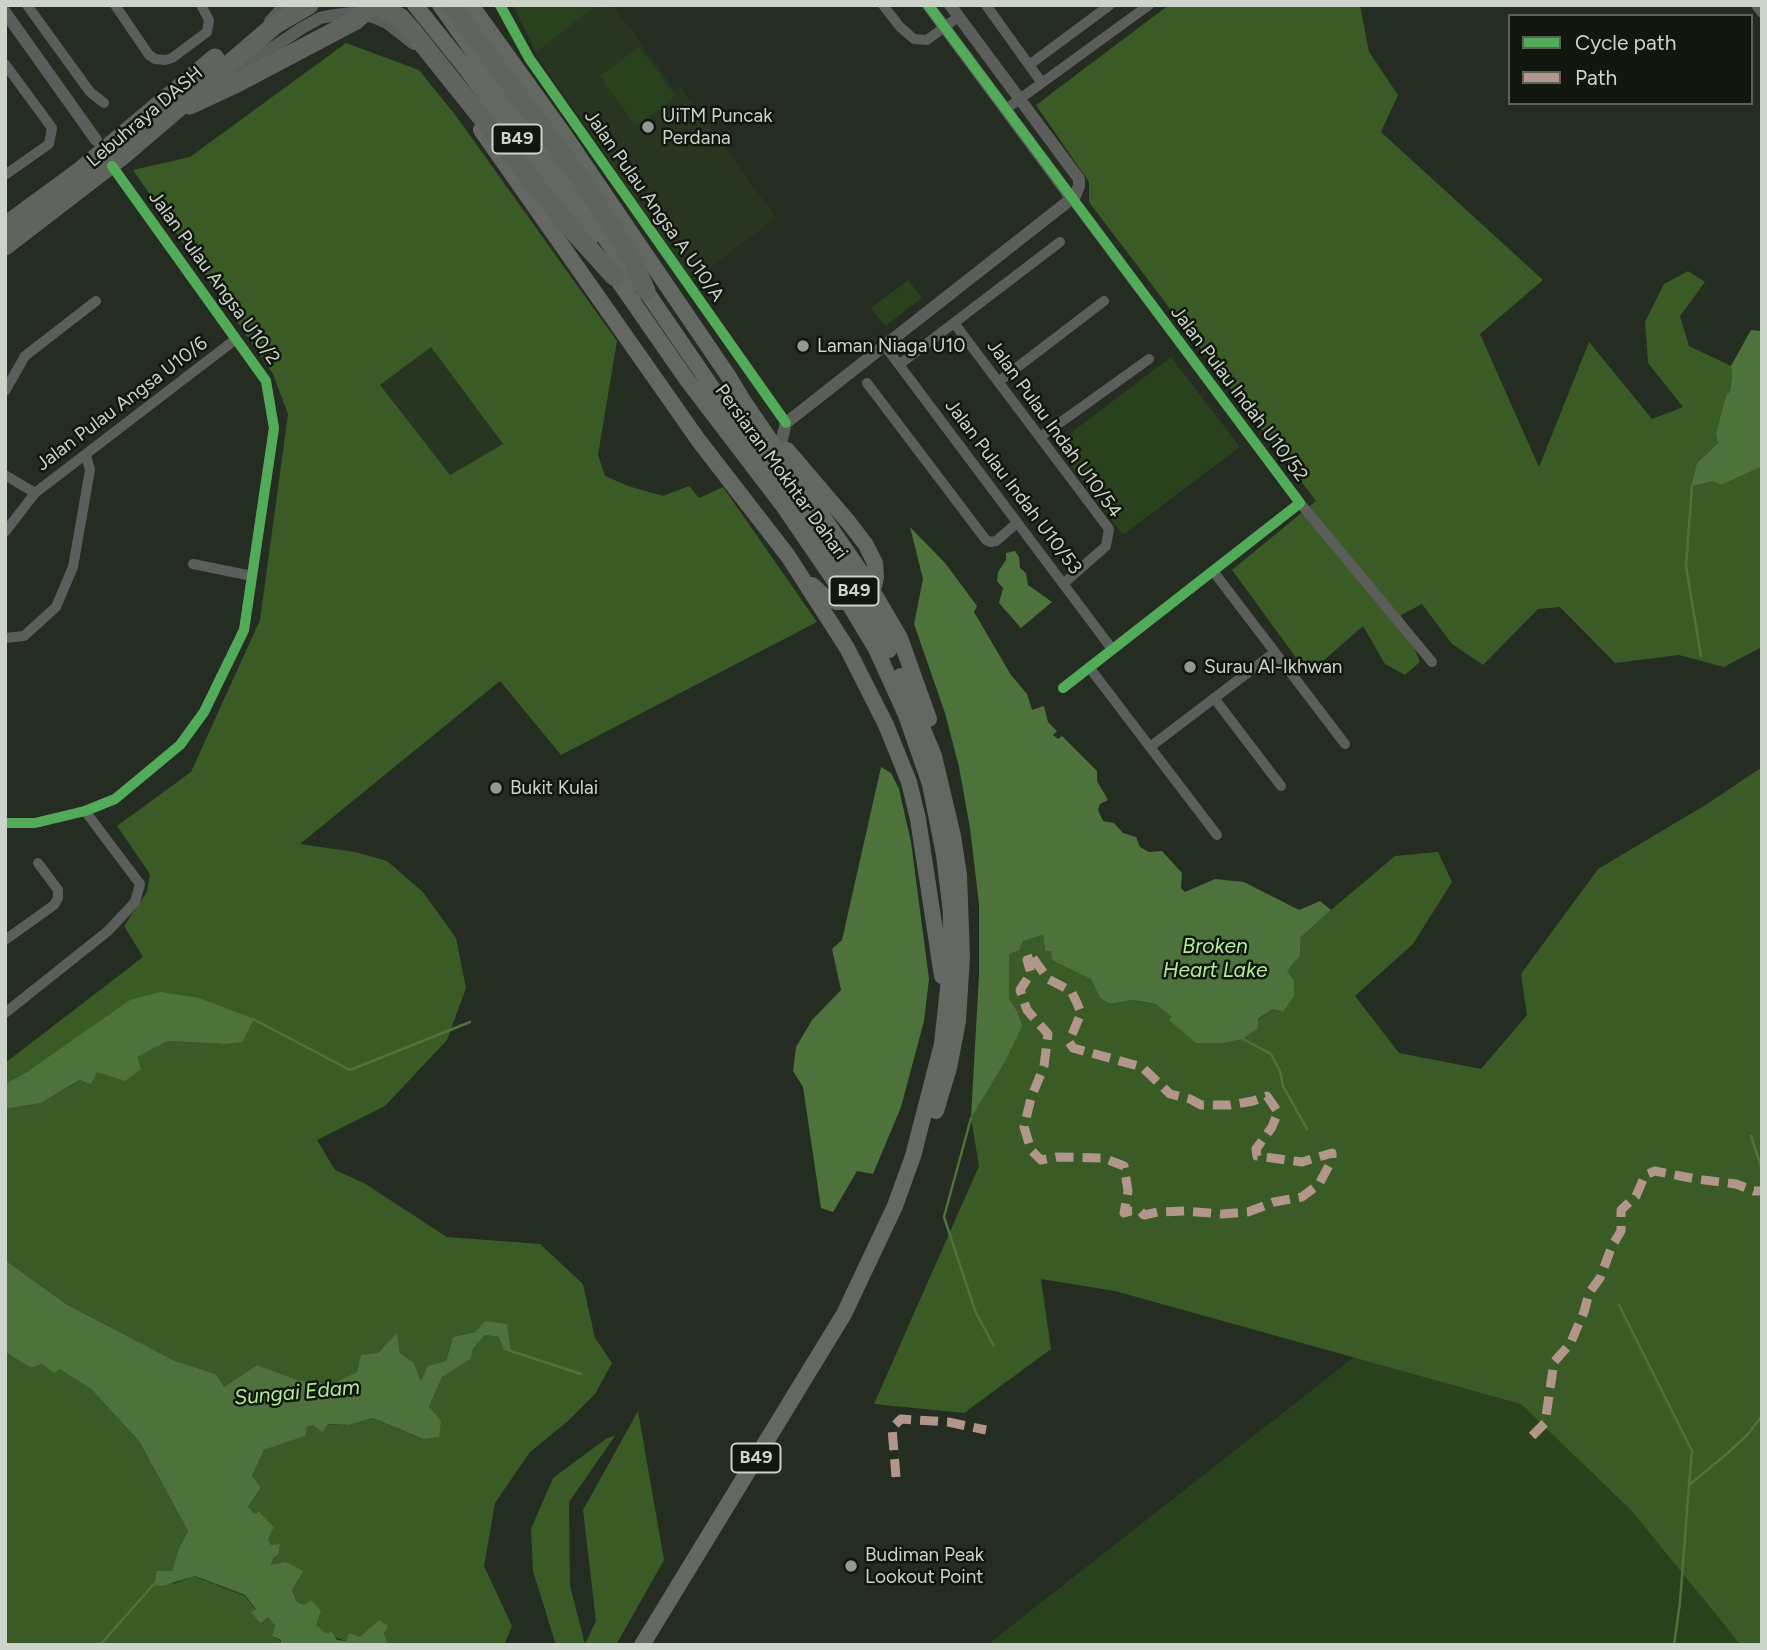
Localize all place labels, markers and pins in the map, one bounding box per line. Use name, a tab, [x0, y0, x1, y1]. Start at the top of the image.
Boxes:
place label: UiTM Puncak Perdana	[662, 105, 772, 149]
marker: UiTM Puncak Perdana	[640, 119, 656, 135]
place label: Laman Niaga U10	[817, 335, 966, 357]
marker: Laman Niaga U10	[795, 338, 811, 354]
place label: Surau Al-Ikhwan	[1204, 656, 1342, 678]
marker: Surau Al-Ikhwan	[1182, 659, 1198, 675]
place label: Bukit Kulai	[510, 777, 598, 799]
marker: Bukit Kulai	[488, 780, 504, 796]
place label: Budiman Peak Lookout Point	[865, 1544, 984, 1588]
marker: Budiman Peak Lookout Point	[843, 1558, 859, 1574]

